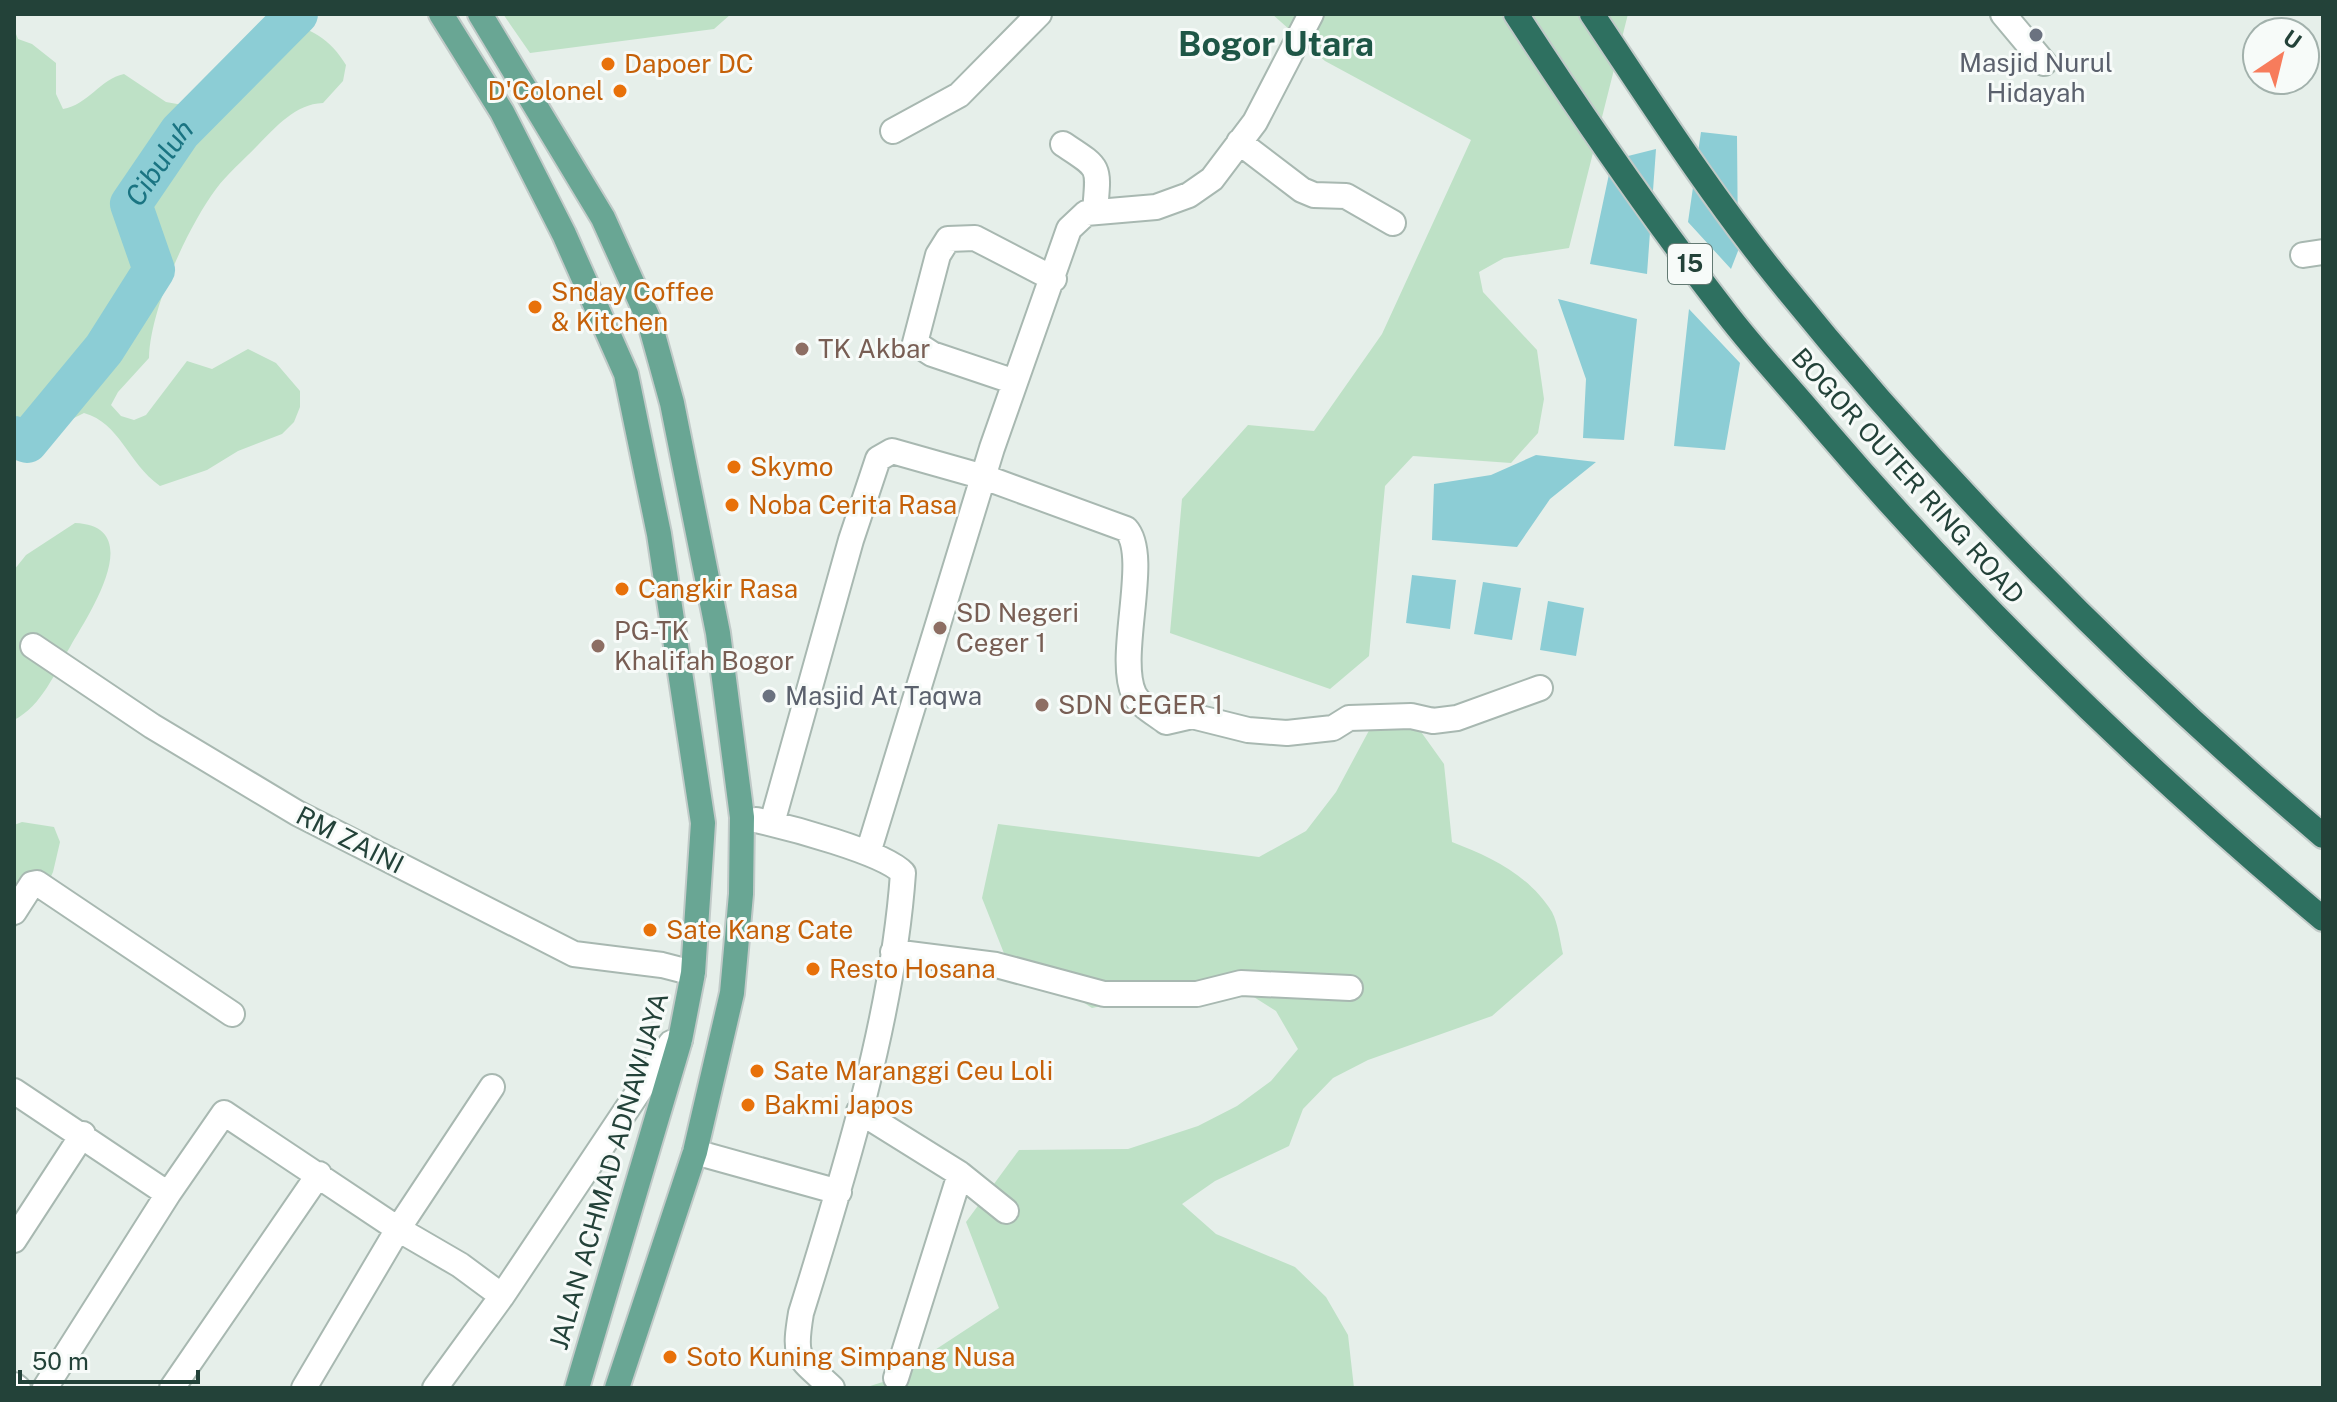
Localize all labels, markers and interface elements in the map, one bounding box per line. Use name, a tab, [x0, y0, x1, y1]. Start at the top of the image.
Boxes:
north arrow	[2241, 16, 2321, 96]
district label: Bogor Utara	[1178, 24, 1374, 64]
text: U	[2278, 24, 2306, 55]
marker: Masjid Nurul Hidayah	[2027, 26, 2045, 44]
place label: Masjid Nurul Hidayah	[1959, 47, 2113, 108]
place label: Dapoer DC	[624, 48, 754, 79]
marker: Dapoer DC	[599, 55, 617, 73]
place label: D'Colonel	[487, 75, 604, 106]
marker: D'Colonel	[611, 82, 629, 100]
water label: Cibuluh	[118, 112, 199, 212]
road number: 15	[1668, 244, 1712, 284]
place label: Snday Coffee & Kitchen	[551, 276, 714, 337]
marker: Snday Coffee & Kitchen	[526, 298, 544, 316]
place label: TK Akbar	[818, 333, 930, 364]
marker: TK Akbar	[793, 340, 811, 358]
street label: BOGOR OUTER RING ROAD	[1785, 342, 2031, 610]
place label: Skymo	[750, 451, 833, 482]
marker: Skymo	[725, 458, 743, 476]
place label: Noba Cerita Rasa	[748, 489, 957, 520]
marker: Noba Cerita Rasa	[723, 496, 741, 514]
place label: Cangkir Rasa	[638, 573, 798, 604]
marker: Cangkir Rasa	[613, 580, 631, 598]
place label: SD Negeri Ceger 1	[956, 597, 1079, 658]
place label: PG-TK Khalifah Bogor	[614, 615, 794, 676]
marker: SD Negeri Ceger 1	[931, 619, 949, 637]
marker: PG-TK Khalifah Bogor	[589, 637, 607, 655]
place label: Masjid At Taqwa	[785, 680, 982, 711]
marker: Masjid At Taqwa	[760, 687, 778, 705]
place label: SDN CEGER 1	[1058, 689, 1223, 720]
marker: SDN CEGER 1	[1033, 696, 1051, 714]
street label: RM ZAINI	[291, 799, 409, 880]
place label: Sate Kang Cate	[666, 914, 853, 945]
marker: Sate Kang Cate	[641, 921, 659, 939]
place label: Resto Hosana	[829, 953, 996, 984]
marker: Resto Hosana	[804, 960, 822, 978]
street label: JALAN ACHMAD ADNAWIJAYA	[543, 989, 674, 1353]
place label: Sate Maranggi Ceu Loli	[773, 1055, 1053, 1086]
marker: Sate Maranggi Ceu Loli	[748, 1062, 766, 1080]
place label: Bakmi Japos	[764, 1089, 913, 1120]
marker: Bakmi Japos	[739, 1096, 757, 1114]
scale bar	[20, 1334, 198, 1384]
place label: Soto Kuning Simpang Nusa	[686, 1341, 1015, 1372]
text: 50 m	[32, 1347, 89, 1375]
marker: Soto Kuning Simpang Nusa	[661, 1348, 679, 1366]

